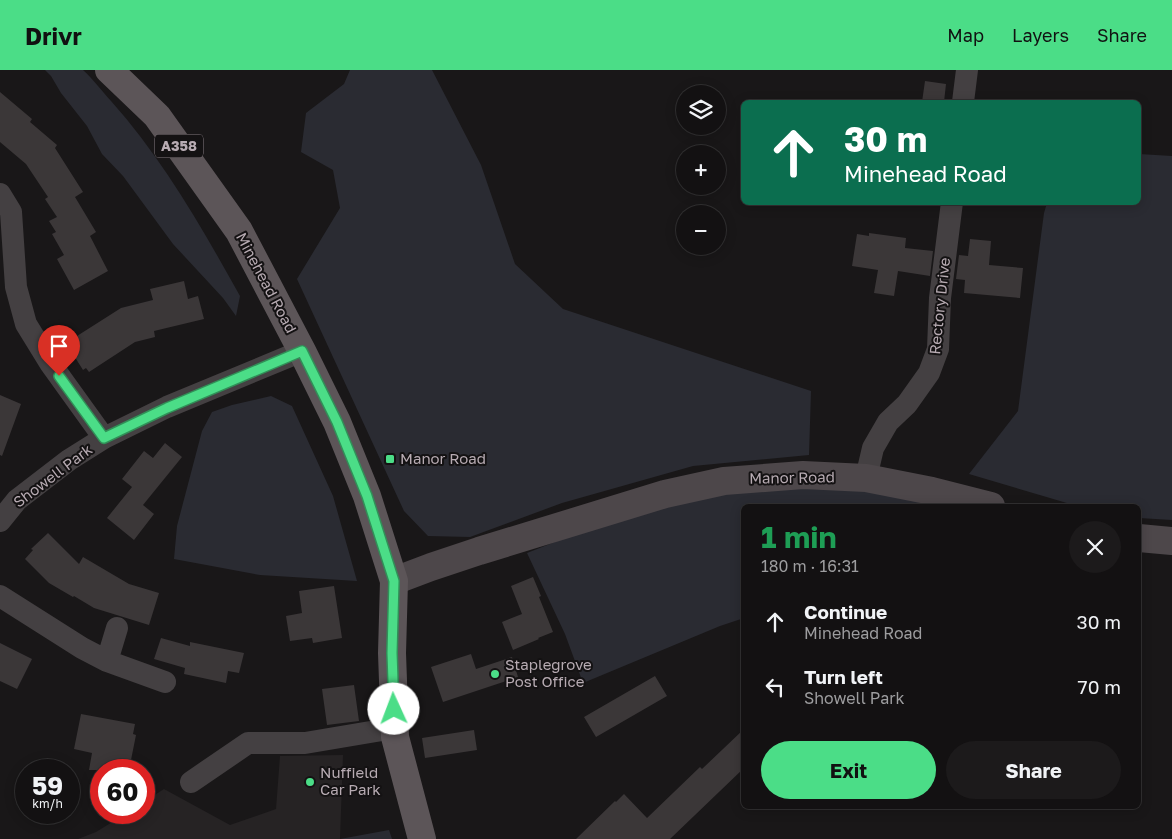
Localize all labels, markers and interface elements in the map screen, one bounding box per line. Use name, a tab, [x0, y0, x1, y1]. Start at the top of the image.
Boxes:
text: Drivr	[25, 21, 82, 50]
text: Map	[947, 24, 984, 46]
text: Layers	[1012, 24, 1069, 46]
text: Share	[1097, 24, 1147, 46]
map controls	[676, 85, 726, 255]
button: layers	[676, 85, 726, 135]
text: 30 m	[844, 118, 927, 160]
icon: ahead	[761, 120, 826, 185]
road number: A358	[155, 134, 203, 158]
button: +	[676, 145, 726, 195]
text: Minehead Road	[844, 160, 1007, 187]
button: −	[676, 205, 726, 255]
street label: Minehead Road	[233, 229, 301, 336]
street label: Rectory Drive	[925, 256, 953, 355]
pin	[38, 325, 80, 376]
icon: arrive	[45, 332, 73, 360]
street label: Showell Park	[9, 439, 96, 511]
place label: Manor Road	[400, 449, 486, 467]
marker: Manor Road	[384, 453, 396, 465]
street label: Manor Road	[749, 467, 835, 487]
text: 1 min	[761, 519, 837, 555]
button: close	[1069, 521, 1121, 573]
text: 180 m · 16:31	[761, 556, 859, 576]
text: Continue	[804, 600, 887, 623]
icon: ahead	[761, 608, 789, 636]
text: 30 m	[1077, 610, 1121, 633]
text: Minehead Road	[804, 623, 922, 643]
place label: Staplegrove Post Office	[505, 655, 592, 690]
text: Turn left	[804, 665, 883, 688]
marker: Staplegrove Post Office	[489, 668, 501, 680]
icon: left	[761, 673, 789, 701]
text: 70 m	[1078, 675, 1121, 698]
position arrow	[367, 682, 419, 734]
text: Showell Park	[804, 688, 904, 708]
button: Exit	[761, 741, 936, 799]
button: Share	[946, 741, 1121, 799]
speed limit sign: 60	[90, 759, 155, 824]
place label: Nuffield Car Park	[320, 763, 381, 798]
text: 59	[32, 770, 63, 801]
marker: Nuffield Car Park	[304, 776, 316, 788]
text: km/h	[32, 796, 63, 811]

